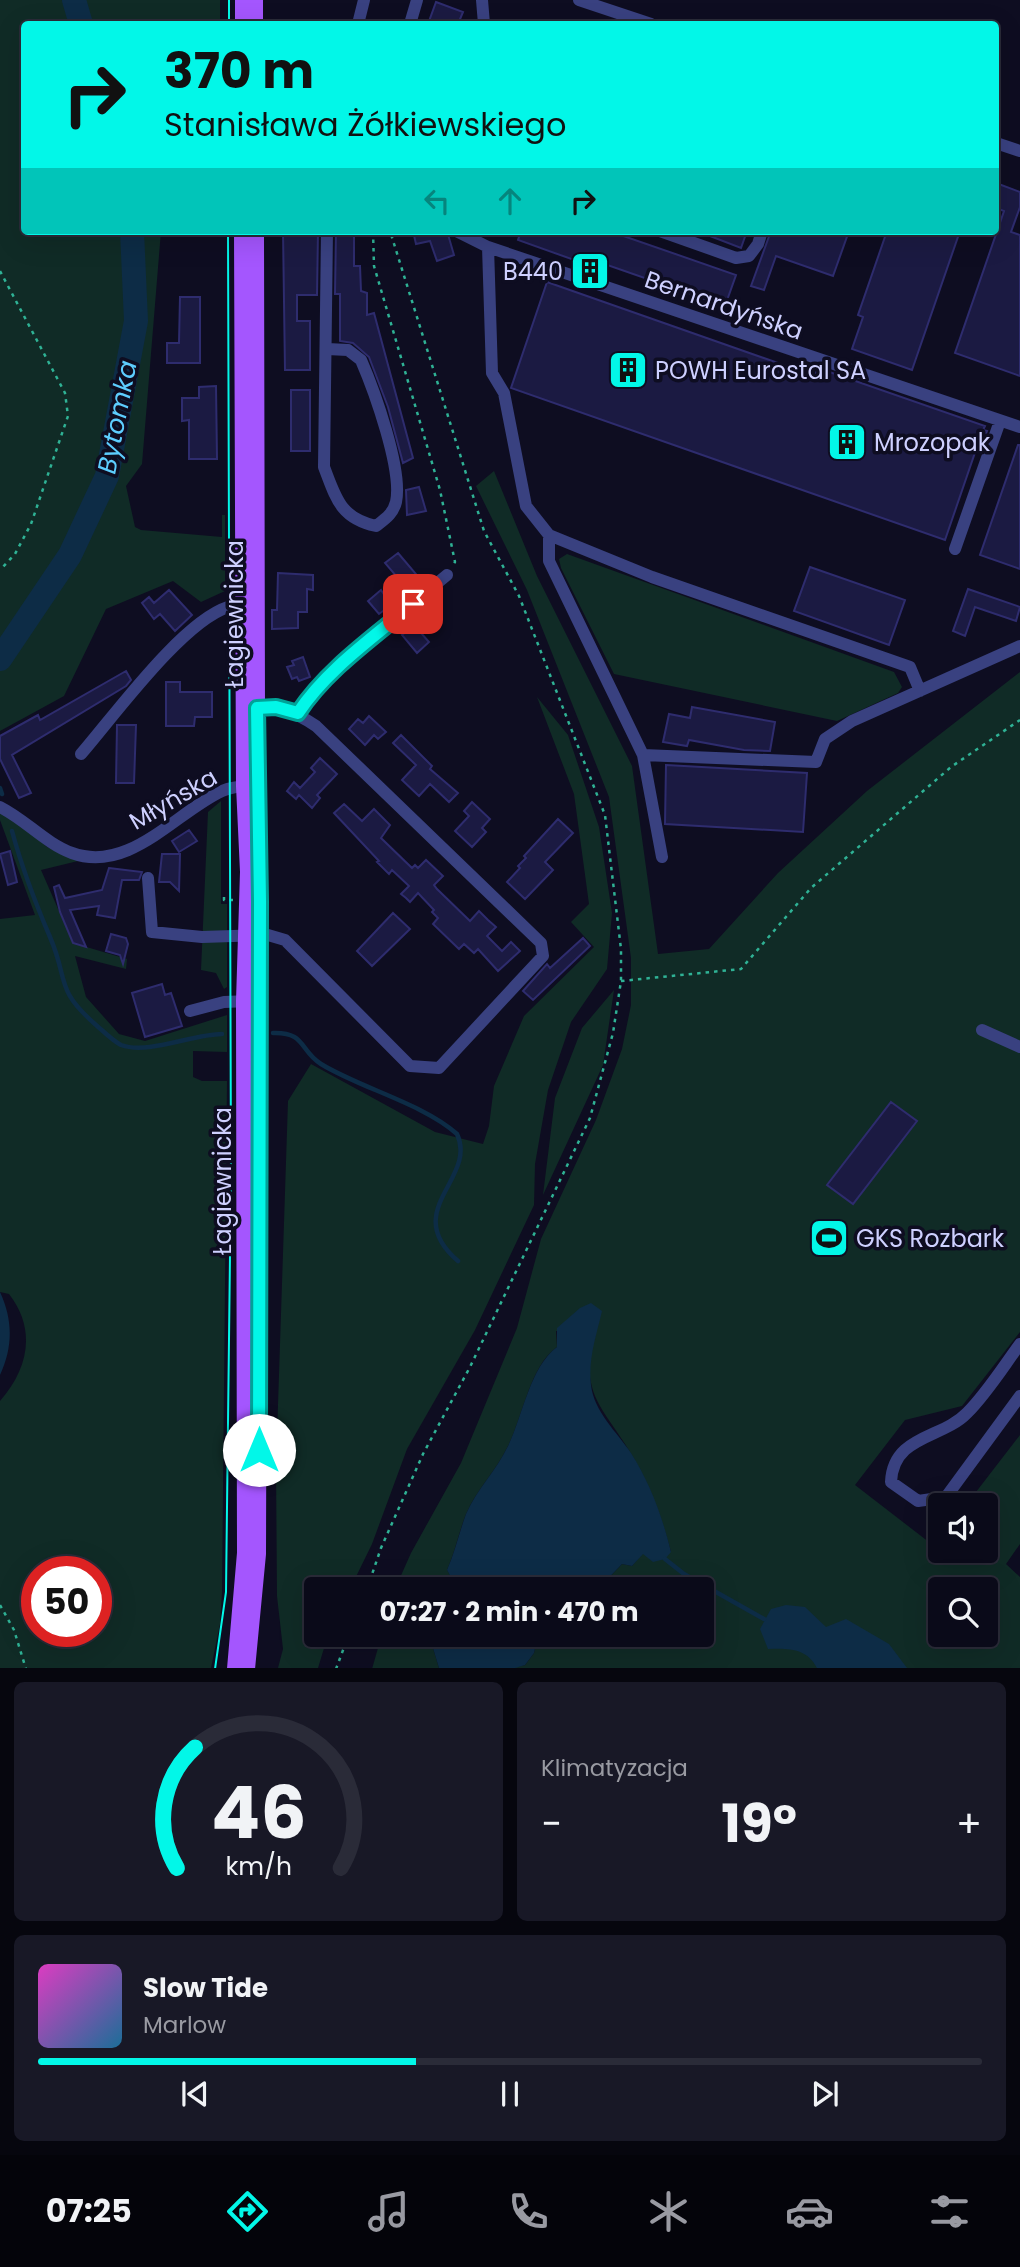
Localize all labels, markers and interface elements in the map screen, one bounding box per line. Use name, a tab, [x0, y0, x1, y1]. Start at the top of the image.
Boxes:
text: 370 m	[164, 37, 314, 105]
icon: right	[49, 49, 140, 140]
text: Stanisława Żółkiewskiego	[164, 102, 566, 147]
icon: left	[418, 182, 456, 220]
icon: ahead	[491, 182, 529, 220]
icon: right	[564, 182, 602, 220]
building icon: B440	[569, 250, 611, 292]
place label: B440	[503, 255, 563, 288]
street label: Bernardyńska	[640, 262, 808, 348]
building icon: POWH Eurostal SA	[607, 349, 649, 391]
place label: POWH Eurostal SA	[655, 354, 866, 387]
water label: Bytomka	[88, 357, 146, 477]
building icon: Mrozopak	[826, 421, 868, 463]
place label: Mrozopak	[874, 426, 991, 459]
street label: Łagiewnicka	[218, 540, 251, 688]
pin	[383, 574, 443, 634]
icon: arrive	[394, 585, 432, 623]
street label: Młyńska	[123, 761, 223, 837]
street label: Łagiewnicka	[206, 1107, 239, 1255]
sports icon: GKS Rozbark	[808, 1217, 850, 1259]
place label: GKS Rozbark	[856, 1222, 1005, 1255]
position arrow	[222, 1413, 296, 1487]
map controls	[928, 1493, 998, 1647]
button: sound	[928, 1493, 998, 1563]
speed limit sign: 50	[21, 1556, 112, 1647]
button: search	[928, 1577, 998, 1647]
text: 07:27 · 2 min · 470 m	[379, 1594, 639, 1630]
text: Klimatyzacja	[541, 1752, 688, 1784]
text: 46	[211, 1762, 306, 1863]
text: 19°	[721, 1787, 797, 1860]
text: −	[541, 1797, 562, 1850]
text: +	[956, 1797, 982, 1850]
text: km/h	[225, 1848, 292, 1883]
text: Slow Tide	[143, 1970, 268, 2006]
text: Marlow	[143, 2009, 226, 2041]
icon: previous	[176, 2075, 214, 2113]
icon: pause	[491, 2075, 529, 2113]
icon: next	[806, 2075, 844, 2113]
icon: directions	[223, 2187, 272, 2236]
icon: music	[364, 2187, 413, 2236]
icon: phone	[504, 2187, 553, 2236]
icon: climate	[644, 2187, 693, 2236]
icon: car	[785, 2187, 834, 2236]
icon: filters	[925, 2187, 974, 2236]
text: 07:25	[46, 2188, 132, 2233]

